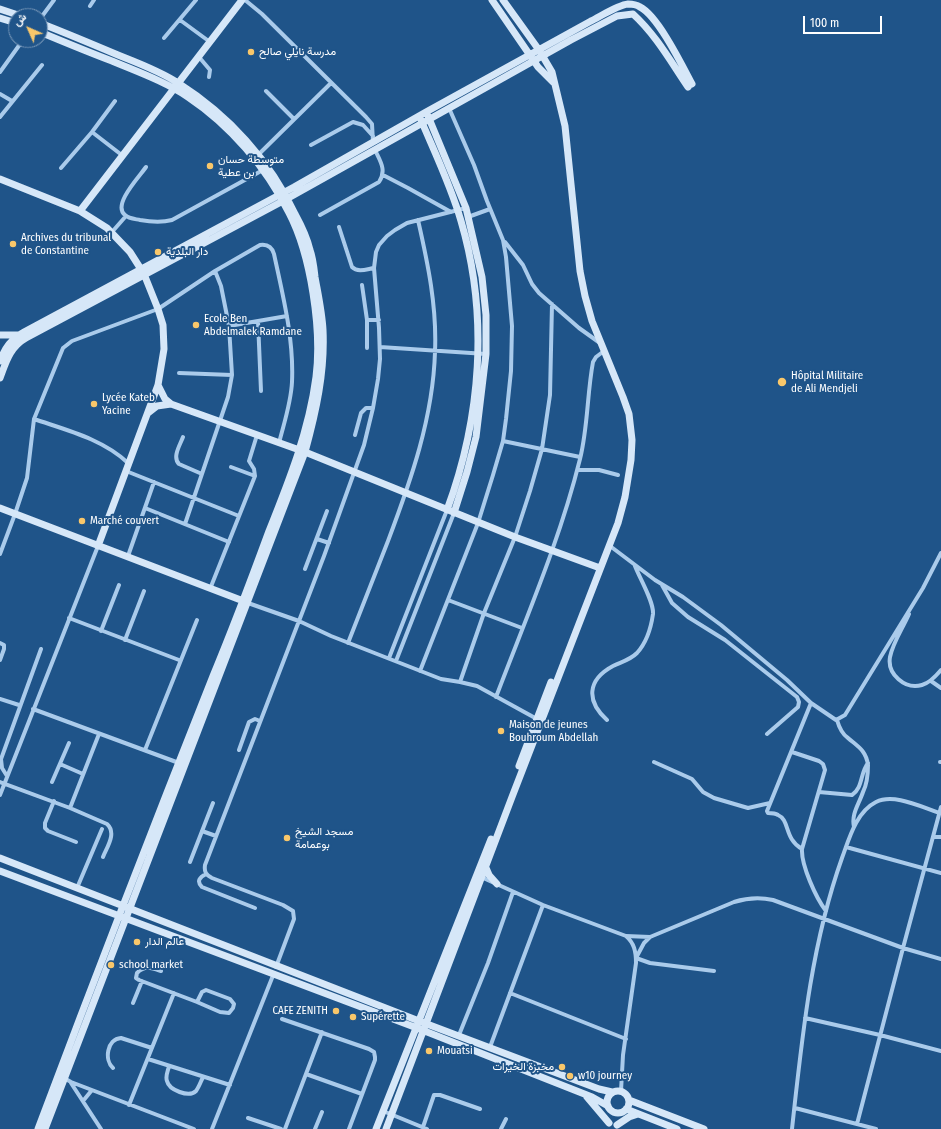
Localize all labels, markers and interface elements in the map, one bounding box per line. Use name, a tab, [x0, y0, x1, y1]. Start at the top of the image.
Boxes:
north arrow	[8, 8, 48, 48]
scale bar	[805, 8, 884, 34]
text: ش	[11, 11, 29, 29]
text: 100 m	[810, 16, 839, 30]
place label: مدرسة نايلي صالح	[259, 45, 336, 59]
marker: مدرسة نايلي صالح	[246, 47, 256, 57]
place label: متوسطة حسان بن عطية	[218, 153, 284, 179]
marker: متوسطة حسان بن عطية	[205, 161, 215, 171]
place label: Archives du tribunal de Constantine	[21, 231, 111, 257]
marker: Archives du tribunal de Constantine	[8, 239, 18, 249]
place label: دار البلدية	[166, 245, 208, 259]
marker: دار البلدية	[153, 247, 163, 257]
place label: Ecole Ben Abdelmalek Ramdane	[204, 312, 302, 338]
marker: Ecole Ben Abdelmalek Ramdane	[191, 320, 201, 330]
place label: Hôpital Militaire de Ali Mendjeli	[791, 369, 863, 395]
marker: Hôpital Militaire de Ali Mendjeli	[776, 376, 788, 388]
place label: Lycée Kateb Yacine	[102, 391, 155, 417]
marker: Lycée Kateb Yacine	[89, 399, 99, 409]
place label: Marché couvert	[90, 514, 159, 528]
marker: Marché couvert	[77, 516, 87, 526]
place label: Maison de jeunes Bouhroum Abdellah	[509, 718, 598, 744]
marker: Maison de jeunes Bouhroum Abdellah	[496, 726, 506, 736]
place label: مسجد الشيخ بوعمامة	[295, 825, 353, 851]
marker: مسجد الشيخ بوعمامة	[282, 833, 292, 843]
place label: عالم الدار	[145, 935, 184, 949]
marker: عالم الدار	[132, 937, 142, 947]
place label: school market	[119, 958, 183, 972]
marker: school market	[106, 960, 116, 970]
place label: CAFE ZENITH	[272, 1004, 328, 1018]
marker: CAFE ZENITH	[331, 1006, 341, 1016]
place label: Supérette	[361, 1010, 405, 1024]
marker: Supérette	[348, 1012, 358, 1022]
place label: Mouatsi	[437, 1044, 473, 1058]
marker: Mouatsi	[424, 1046, 434, 1056]
place label: مخبزة الخيرات	[492, 1060, 554, 1074]
marker: مخبزة الخيرات	[557, 1062, 567, 1072]
place label: w10 journey	[578, 1069, 632, 1083]
marker: w10 journey	[565, 1071, 575, 1081]

